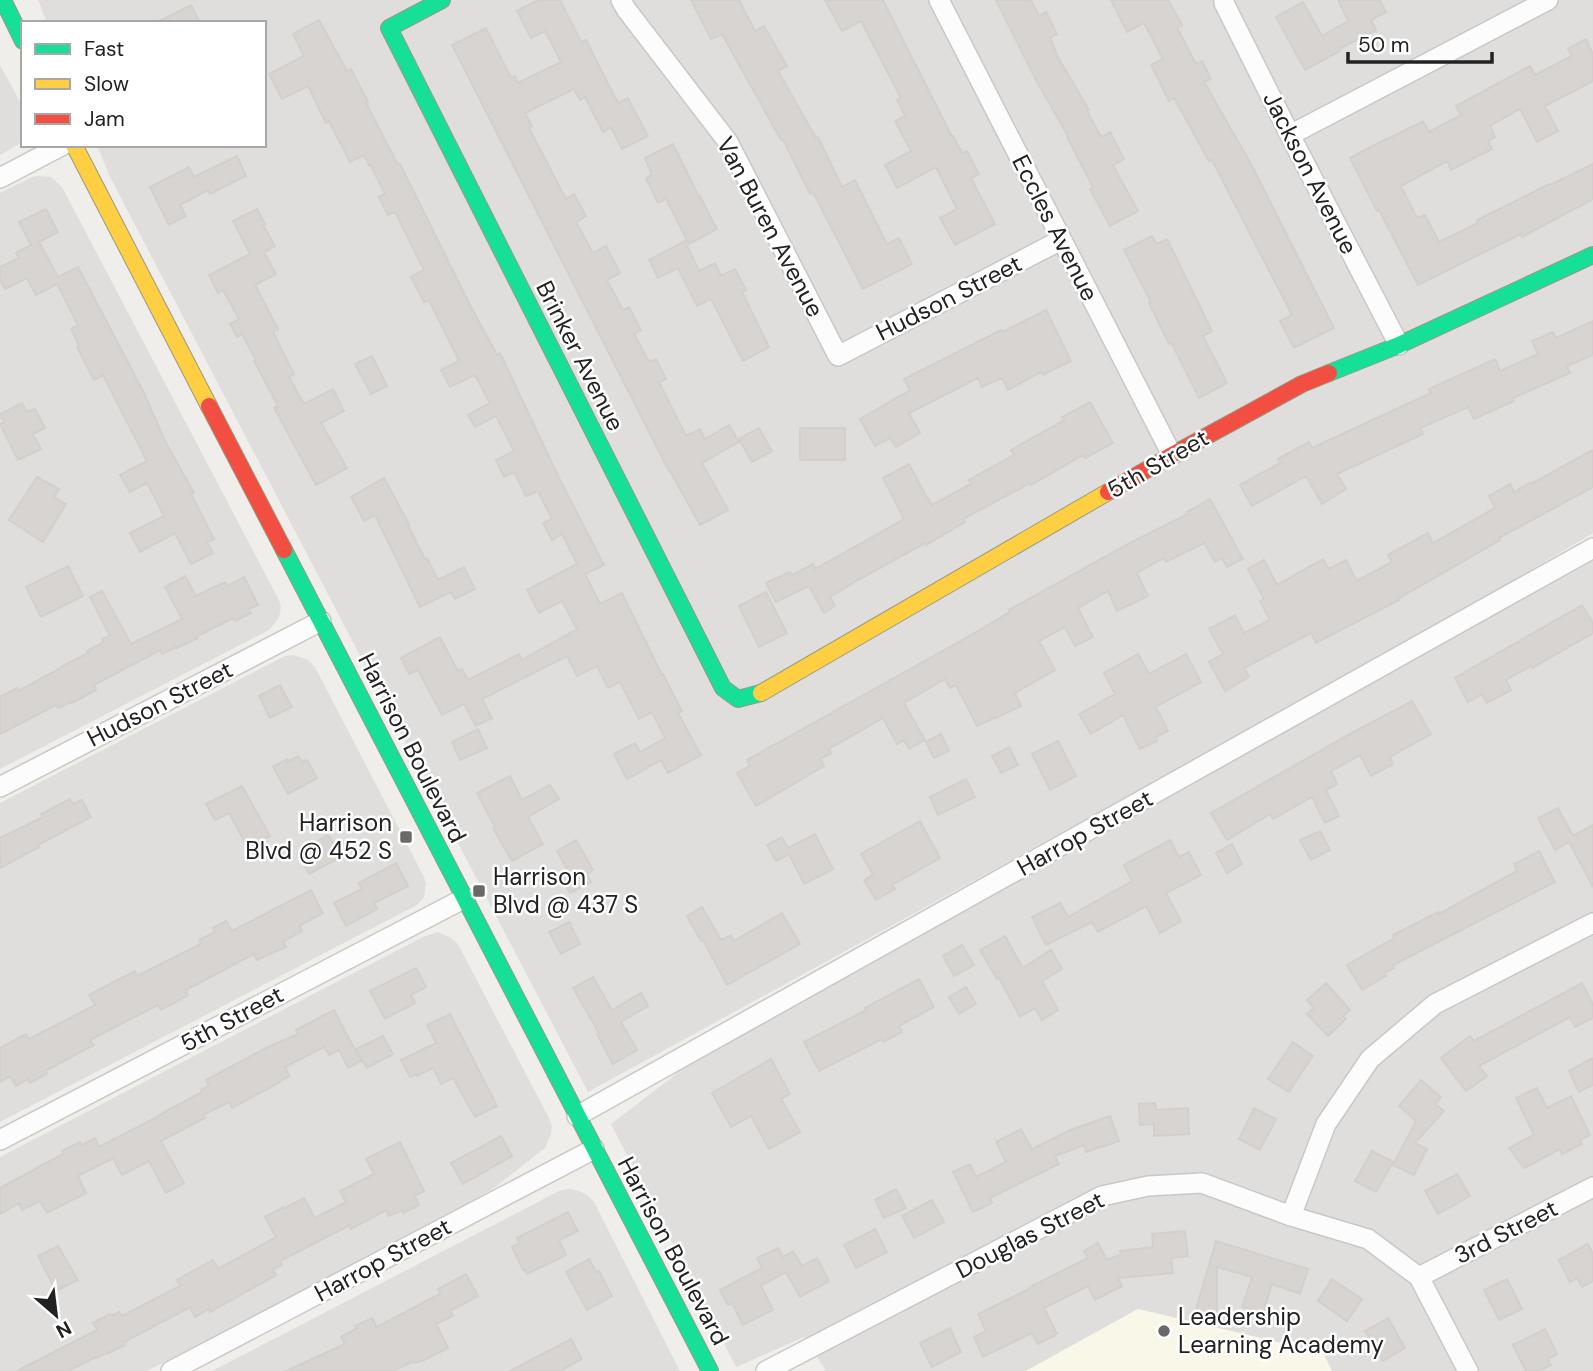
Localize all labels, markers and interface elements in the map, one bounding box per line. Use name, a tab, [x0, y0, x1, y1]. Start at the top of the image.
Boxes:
legend	[21, 21, 266, 147]
scale bar	[1348, 21, 1492, 65]
text: 50 m	[1358, 31, 1409, 59]
text: Fast	[84, 35, 124, 63]
text: Slow	[84, 70, 129, 98]
street label: Jackson Avenue	[1256, 86, 1365, 259]
text: Jam	[84, 105, 125, 133]
street label: Van Buren Avenue	[710, 131, 831, 322]
street label: Eccles Avenue	[1005, 149, 1106, 306]
street label: Hudson Street	[871, 248, 1027, 348]
street label: Brinker Avenue	[529, 275, 632, 436]
street label: 5th Street	[1101, 422, 1214, 505]
street label: Harrison Boulevard	[351, 648, 474, 848]
street label: Hudson Street	[82, 654, 238, 754]
street label: Harrop Street	[1011, 783, 1158, 883]
place label: Harrison Blvd @ 452 S	[245, 807, 392, 866]
marker: Harrison Blvd @ 452 S	[398, 829, 414, 845]
place label: Harrison Blvd @ 437 S	[493, 861, 638, 920]
marker: Harrison Blvd @ 437 S	[471, 883, 487, 899]
street label: 5th Street	[175, 979, 289, 1059]
street label: Harrison Boulevard	[611, 1151, 736, 1350]
street label: Douglas Street	[950, 1184, 1109, 1285]
street label: 3rd Street	[1449, 1192, 1563, 1271]
street label: Harrop Street	[309, 1211, 456, 1309]
north arrow	[21, 1280, 91, 1350]
place label: Leadership Learning Academy	[1178, 1301, 1384, 1360]
text: N	[52, 1315, 76, 1344]
marker: Leadership Learning Academy	[1156, 1323, 1172, 1339]

